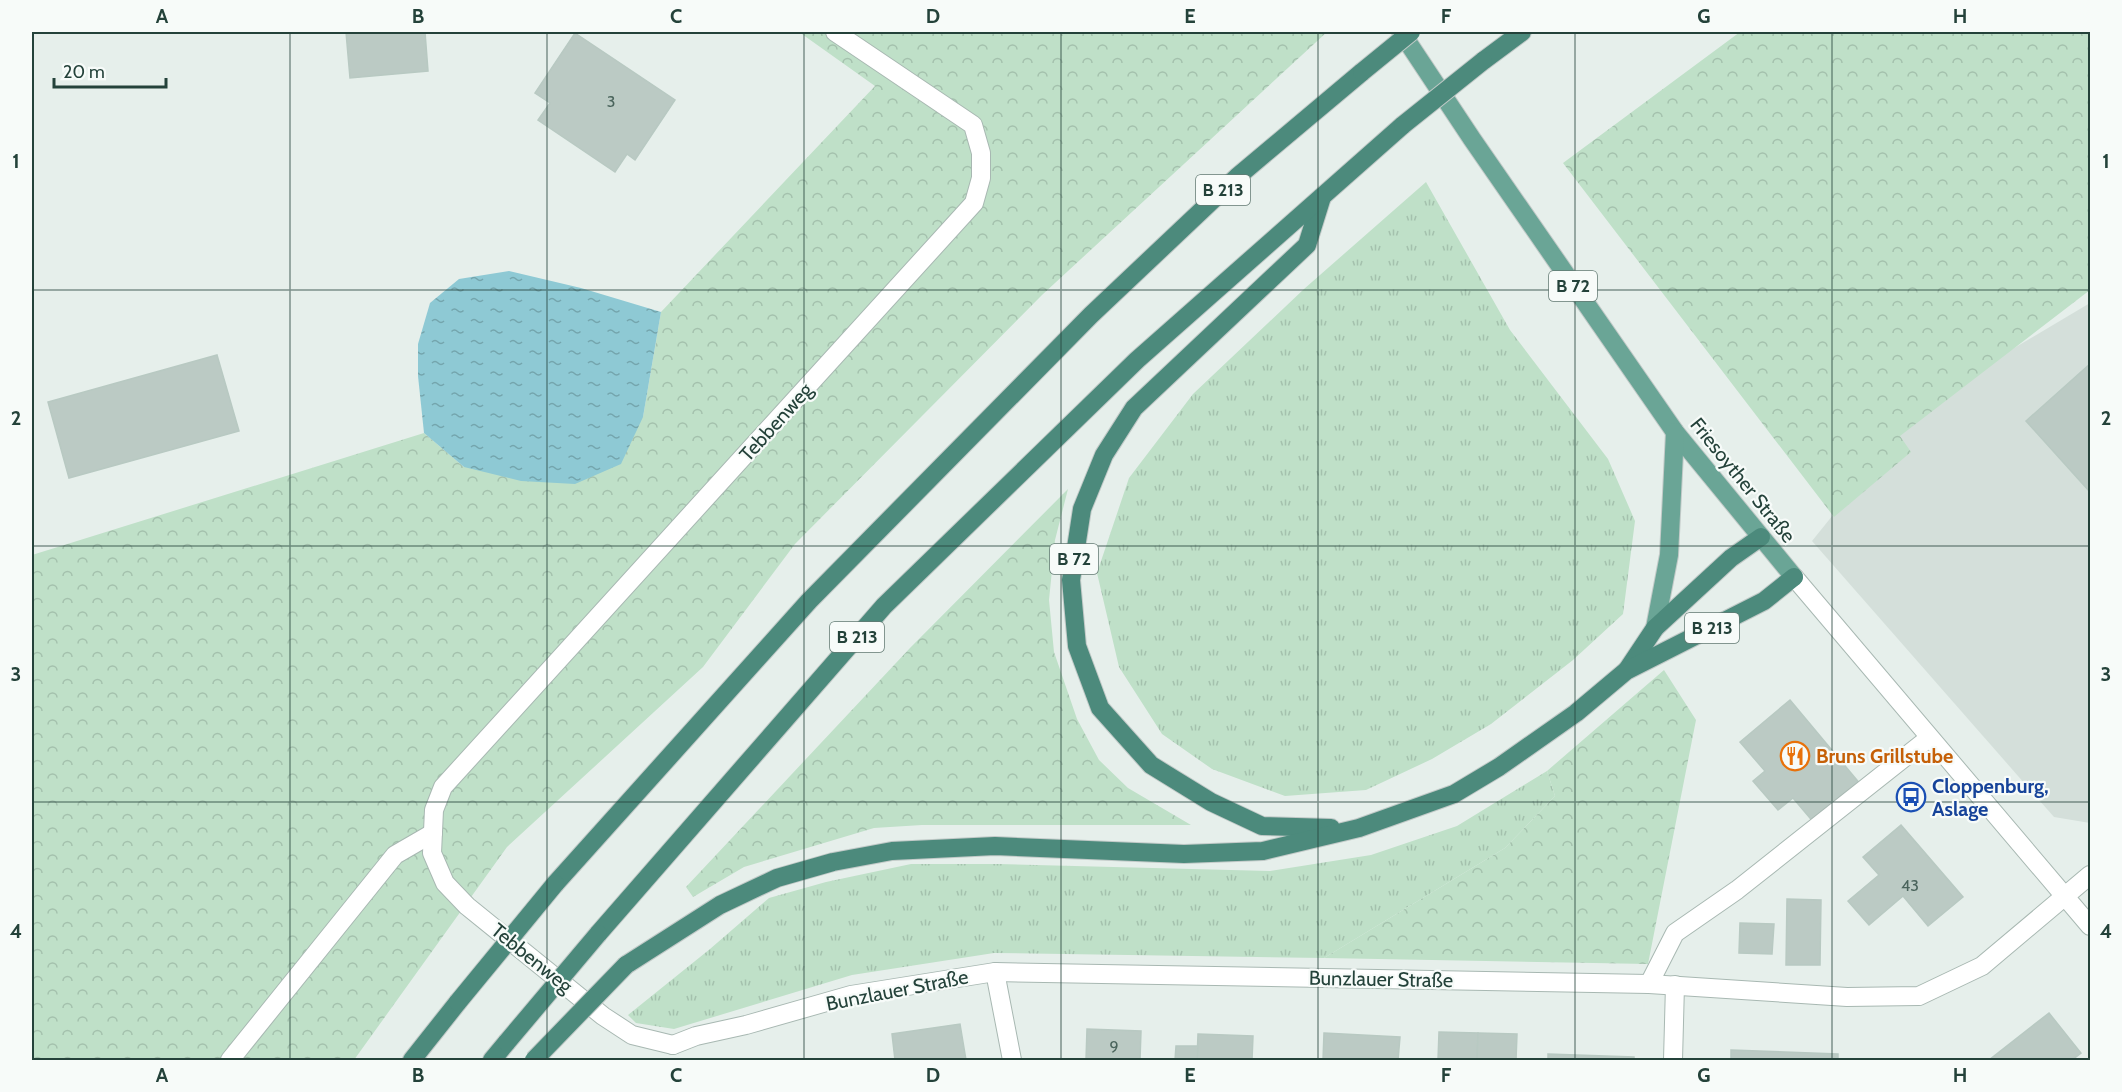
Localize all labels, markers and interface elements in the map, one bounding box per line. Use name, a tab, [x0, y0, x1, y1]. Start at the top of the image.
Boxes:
text: A	[156, 4, 169, 28]
text: B	[412, 4, 424, 28]
text: C	[670, 4, 682, 28]
text: D	[926, 4, 940, 28]
text: E	[1184, 4, 1196, 28]
text: F	[1441, 4, 1452, 28]
text: G	[1697, 4, 1711, 28]
text: H	[1953, 4, 1967, 28]
scale bar	[54, 51, 166, 89]
text: 20 m	[63, 61, 105, 83]
house number: 3	[607, 92, 615, 111]
text: 1	[12, 149, 20, 173]
text: 1	[2102, 149, 2110, 173]
road number: B 213	[1196, 175, 1250, 205]
road number: B 72	[1549, 271, 1597, 301]
street label: Tebbenweg	[734, 377, 818, 466]
text: 2	[11, 406, 21, 430]
text: 2	[2101, 406, 2111, 430]
street label: Friesoyther Straße	[1685, 413, 1801, 547]
road number: B 72	[1050, 544, 1098, 574]
road number: B 213	[1685, 613, 1739, 643]
road number: B 213	[830, 622, 884, 652]
text: 3	[11, 662, 21, 686]
text: 3	[2101, 662, 2111, 686]
restaurant icon: Bruns Grillstube	[1779, 740, 1811, 772]
place label: Bruns Grillstube	[1816, 744, 1953, 768]
place label: Cloppenburg, Aslage	[1932, 774, 2049, 821]
bus stop icon: Cloppenburg, Aslage	[1895, 781, 1927, 813]
house number: 43	[1901, 876, 1919, 895]
street label: Tebbenweg	[487, 918, 578, 999]
text: 4	[10, 919, 22, 943]
text: 4	[2100, 919, 2112, 943]
street label: Bunzlauer Straße	[824, 964, 970, 1016]
street label: Bunzlauer Straße	[1309, 966, 1453, 992]
house number: 9	[1109, 1037, 1119, 1056]
text: A	[156, 1063, 169, 1087]
text: B	[412, 1063, 424, 1087]
text: C	[670, 1063, 682, 1087]
text: D	[926, 1063, 940, 1087]
text: E	[1184, 1063, 1196, 1087]
text: F	[1441, 1063, 1452, 1087]
text: G	[1697, 1063, 1711, 1087]
text: H	[1953, 1063, 1967, 1087]

